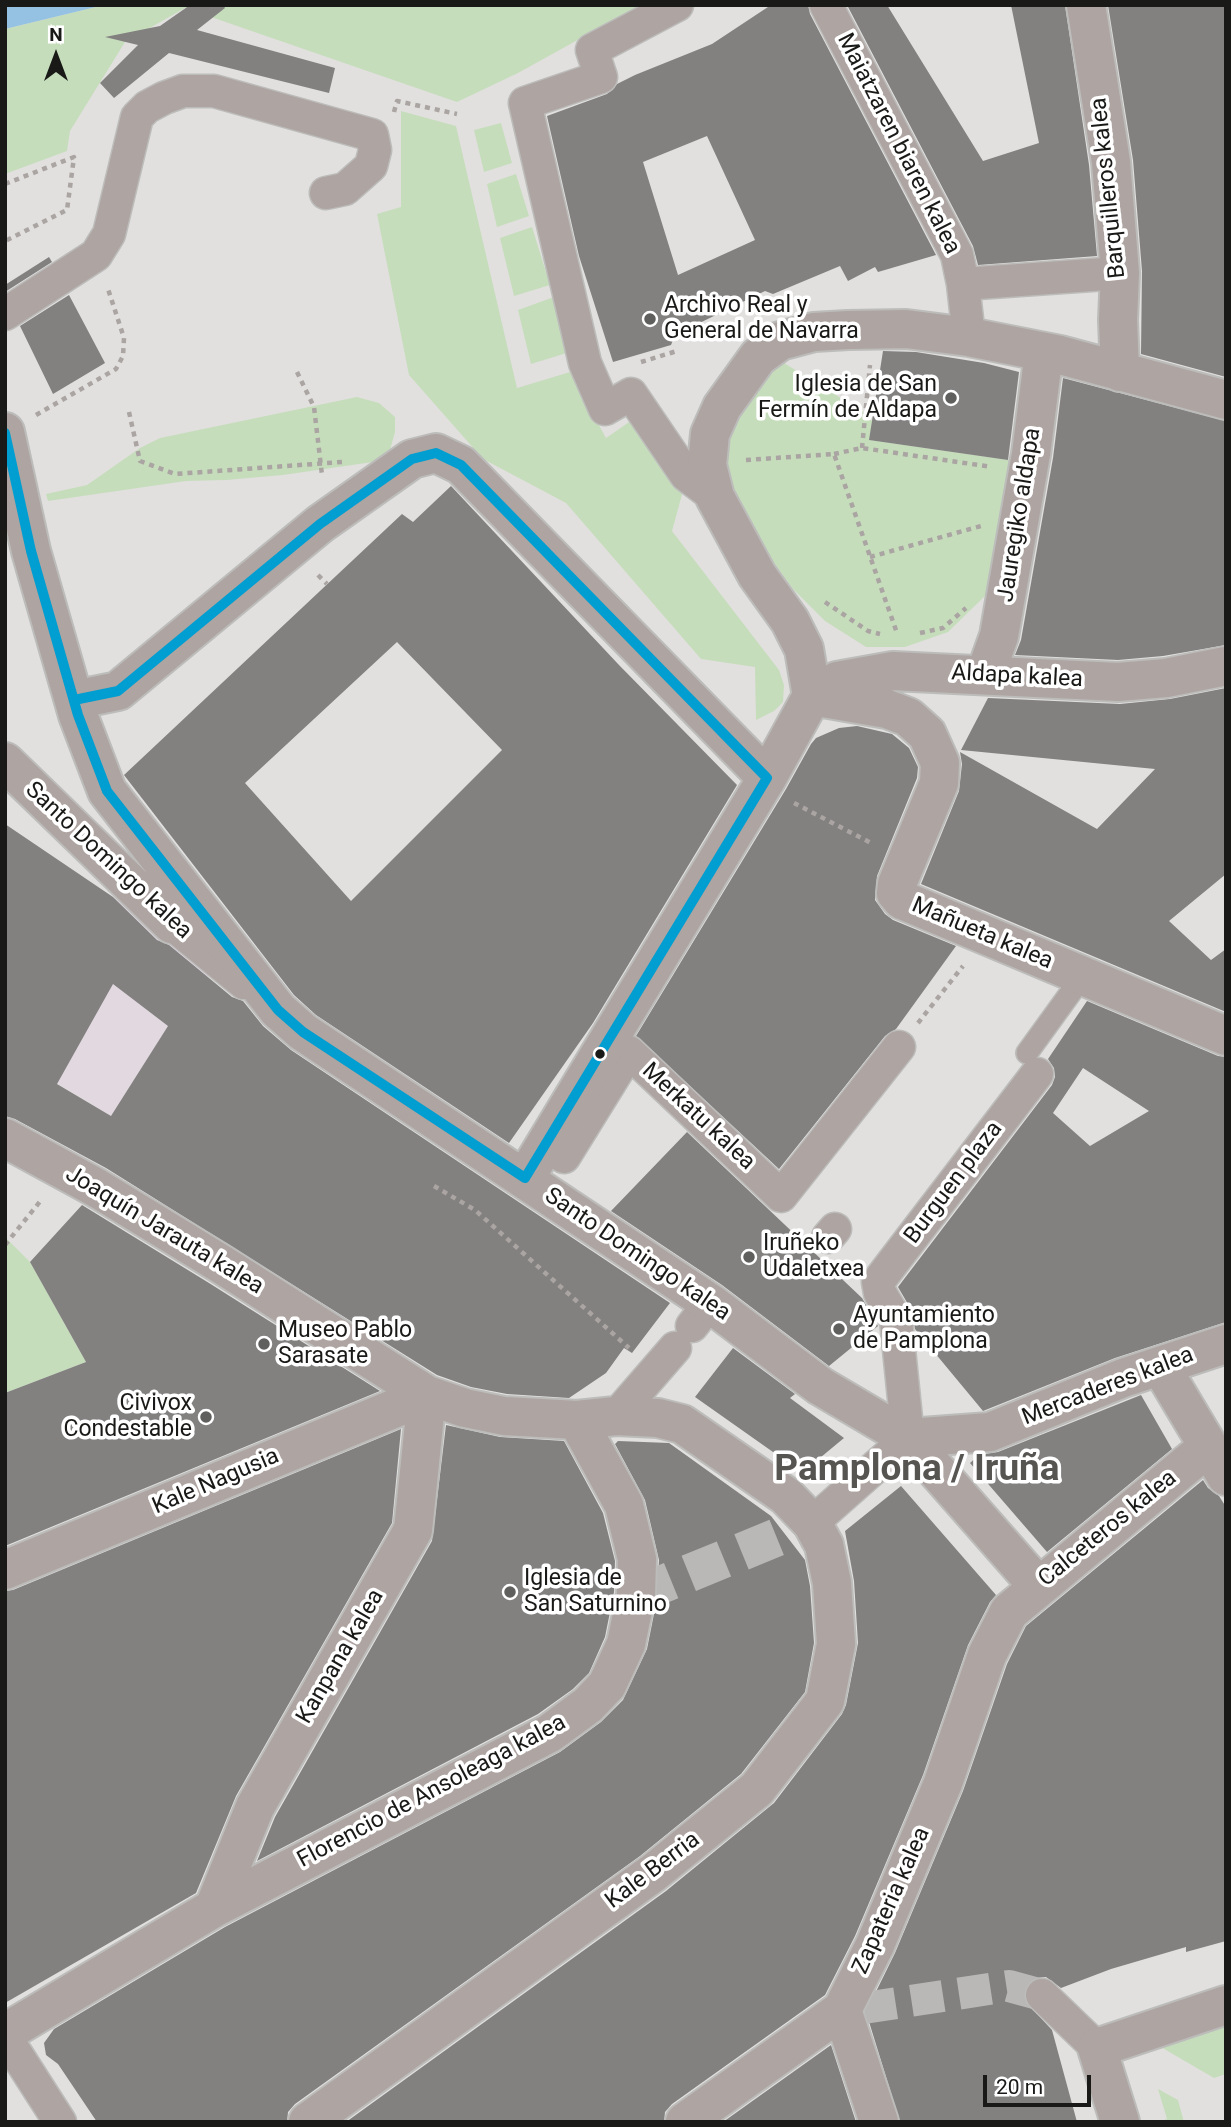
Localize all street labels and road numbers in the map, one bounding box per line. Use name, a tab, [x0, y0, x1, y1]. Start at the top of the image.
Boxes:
street label: Maiatzaren biaren kalea	[830, 29, 966, 259]
street label: Barquilleros kalea	[1086, 96, 1132, 280]
street label: Jauregiko aldapa	[993, 426, 1047, 604]
street label: Aldapa kalea	[951, 660, 1083, 694]
street label: Santo Domingo kalea	[19, 777, 197, 945]
street label: Mañueta kalea	[907, 892, 1057, 976]
street label: Merkatu kalea	[636, 1058, 760, 1176]
street label: Burguen plaza	[899, 1117, 1009, 1249]
street label: Joaquín Jarauta kalea	[60, 1161, 268, 1301]
street label: Santo Domingo kalea	[539, 1183, 735, 1327]
street label: Mercaderes kalea	[1018, 1342, 1198, 1432]
street label: Kale Nagusia	[149, 1443, 283, 1521]
street label: Calceteros kalea	[1033, 1465, 1183, 1593]
street label: Kanpana kalea	[291, 1585, 391, 1729]
street label: Florencio de Ansoleaga kalea	[293, 1709, 571, 1875]
street label: Zapateria kalea	[847, 1823, 937, 1979]
street label: Kale Berria	[601, 1827, 705, 1915]

